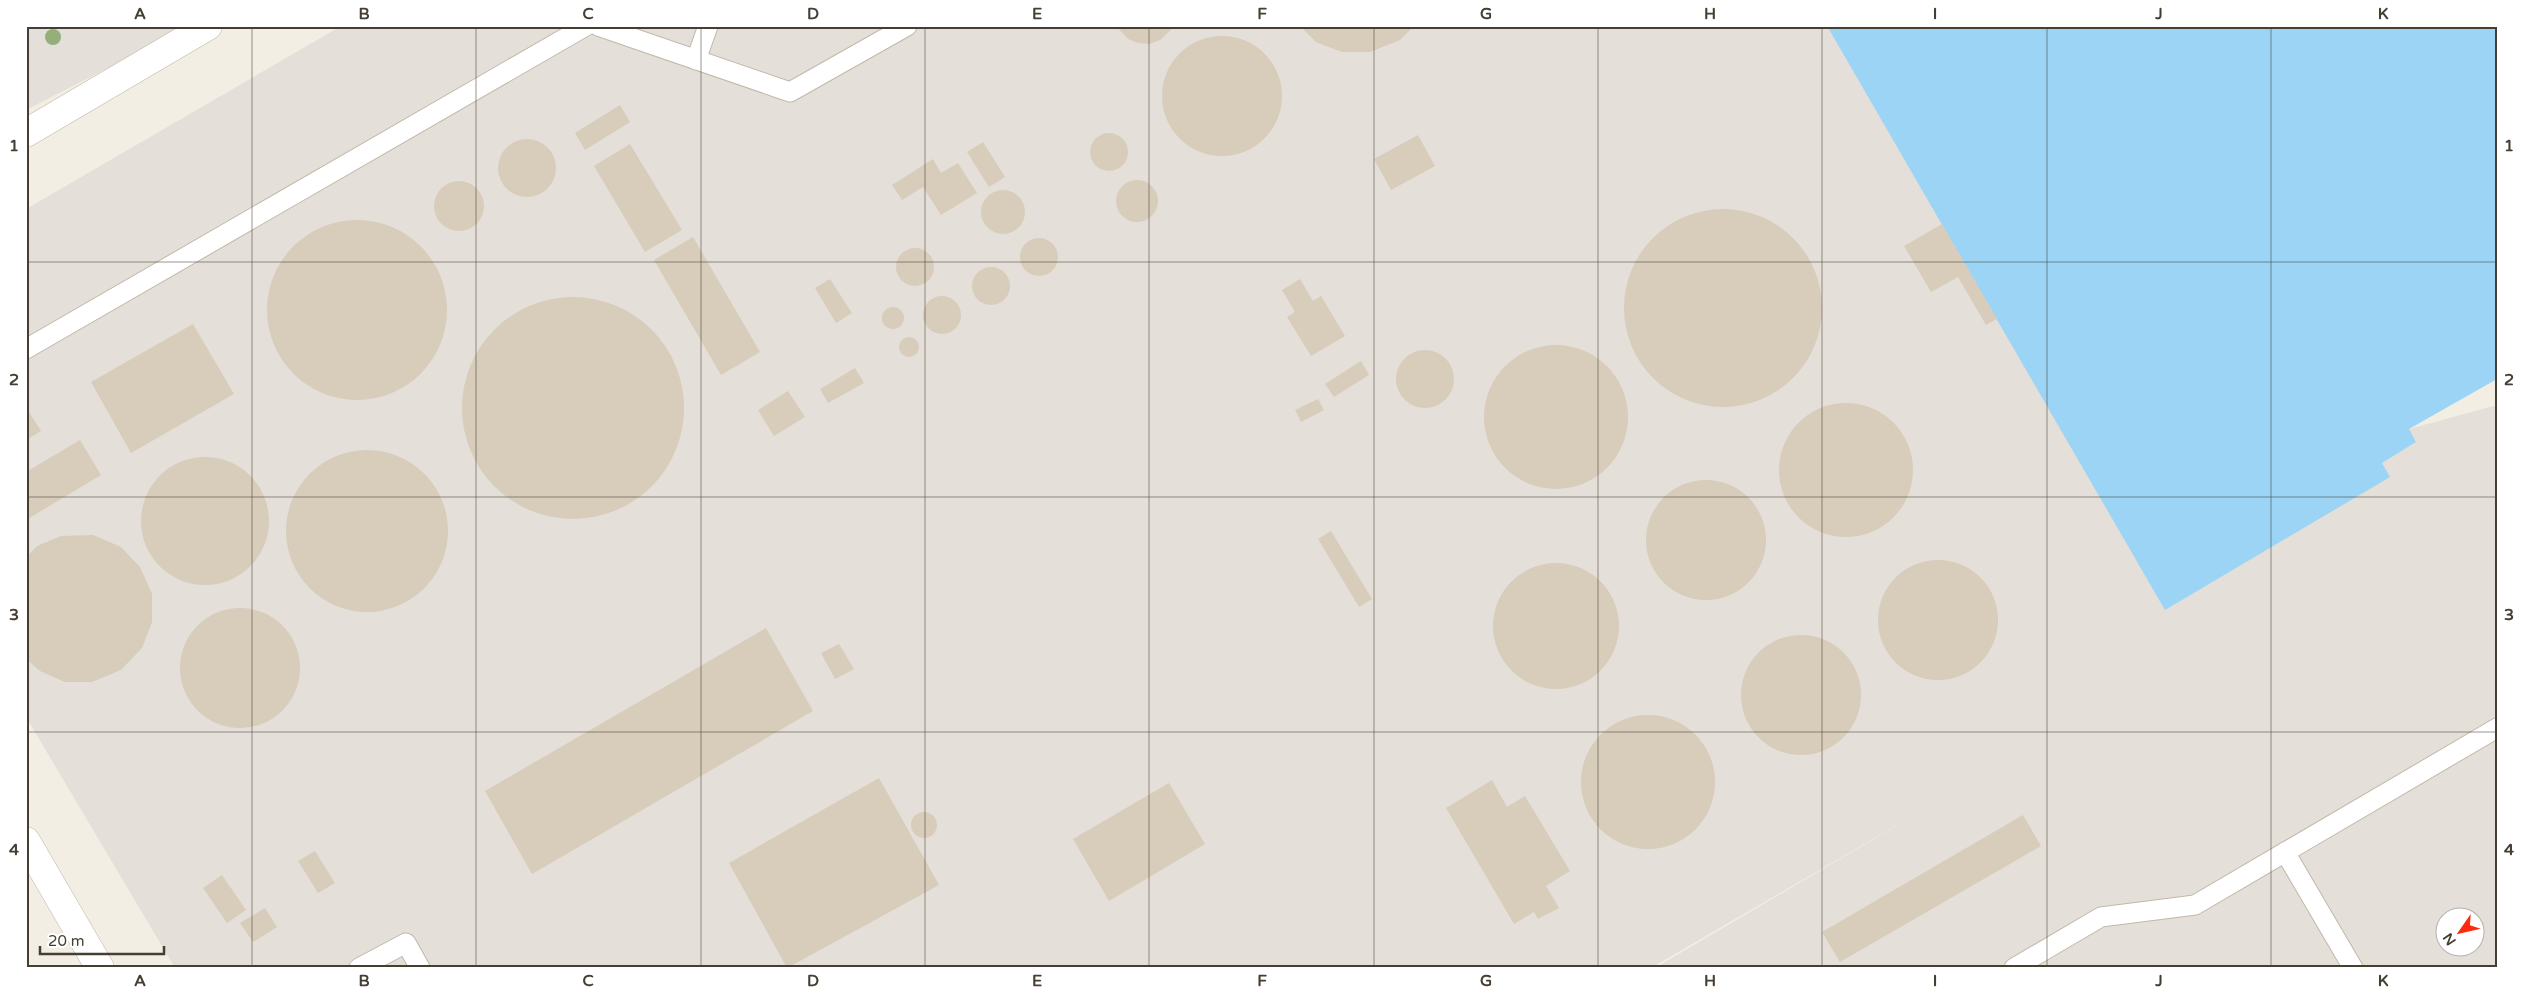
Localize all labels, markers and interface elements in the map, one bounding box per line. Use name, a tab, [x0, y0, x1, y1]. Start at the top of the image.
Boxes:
text: A	[134, 4, 146, 24]
text: B	[358, 4, 370, 24]
text: C	[582, 4, 594, 24]
text: D	[807, 4, 819, 24]
text: E	[1032, 4, 1042, 24]
text: F	[1257, 4, 1267, 24]
text: G	[1480, 4, 1492, 24]
text: H	[1704, 4, 1716, 24]
text: I	[1933, 4, 1937, 24]
text: J	[2154, 4, 2163, 24]
text: K	[2378, 4, 2389, 24]
text: 1	[9, 136, 19, 156]
text: 1	[2504, 136, 2514, 156]
text: 2	[9, 370, 19, 390]
text: 2	[2504, 370, 2514, 390]
text: 3	[9, 605, 19, 625]
text: 3	[2504, 605, 2514, 625]
text: 4	[9, 840, 19, 860]
text: 4	[2504, 840, 2514, 860]
north arrow	[2436, 906, 2486, 956]
scale bar	[40, 924, 164, 956]
text: N	[2439, 930, 2460, 948]
text: 20 m	[48, 932, 85, 950]
text: A	[134, 971, 146, 991]
text: B	[358, 971, 370, 991]
text: C	[582, 971, 594, 991]
text: D	[807, 971, 819, 991]
text: E	[1032, 971, 1042, 991]
text: F	[1257, 971, 1267, 991]
text: G	[1480, 971, 1492, 991]
text: H	[1704, 971, 1716, 991]
text: I	[1933, 971, 1937, 991]
text: J	[2154, 971, 2163, 991]
text: K	[2378, 971, 2389, 991]

